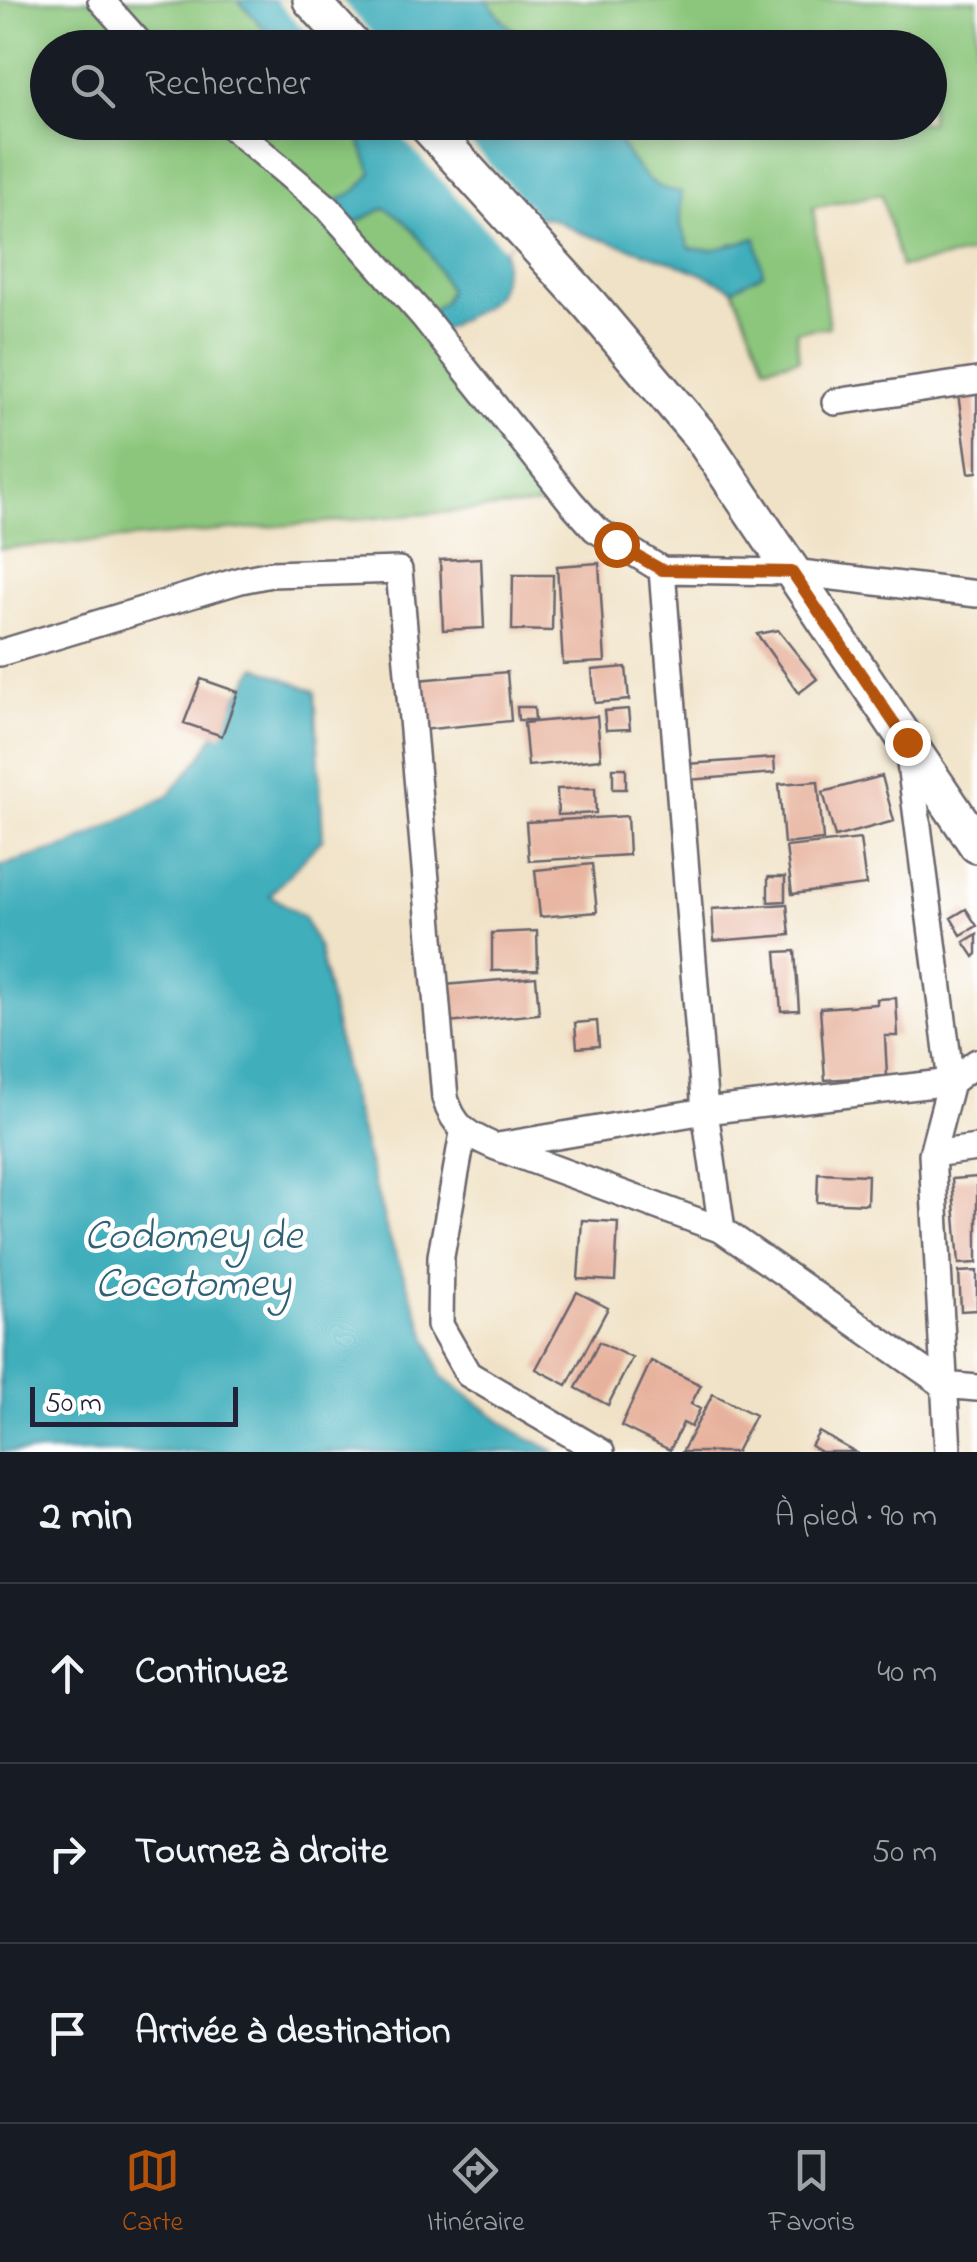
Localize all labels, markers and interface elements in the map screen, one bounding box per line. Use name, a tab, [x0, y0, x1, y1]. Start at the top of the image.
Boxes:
search box	[30, 30, 947, 140]
text: Rechercher	[145, 57, 311, 113]
icon: search	[65, 58, 120, 113]
route start	[594, 522, 640, 568]
route end	[885, 720, 931, 766]
water label: Codomey de Cocotomey	[84, 1207, 304, 1316]
scale bar	[30, 1382, 238, 1426]
text: 50 m	[45, 1384, 102, 1425]
text: 2 min	[40, 1487, 132, 1548]
text: À pied · 90 m	[775, 1494, 937, 1541]
text: Continuez	[135, 1645, 287, 1701]
icon: ahead	[40, 1646, 95, 1701]
text: 40 m	[877, 1650, 937, 1697]
text: Tournez à droite	[135, 1825, 388, 1881]
icon: right	[40, 1826, 95, 1881]
text: 50 m	[872, 1830, 937, 1877]
text: Arrivée à destination	[135, 2005, 450, 2061]
icon: arrive	[40, 2006, 95, 2061]
tab: Carte	[122, 2143, 183, 2244]
tab: Itinéraire	[427, 2143, 524, 2244]
tab: Favoris	[768, 2143, 855, 2244]

